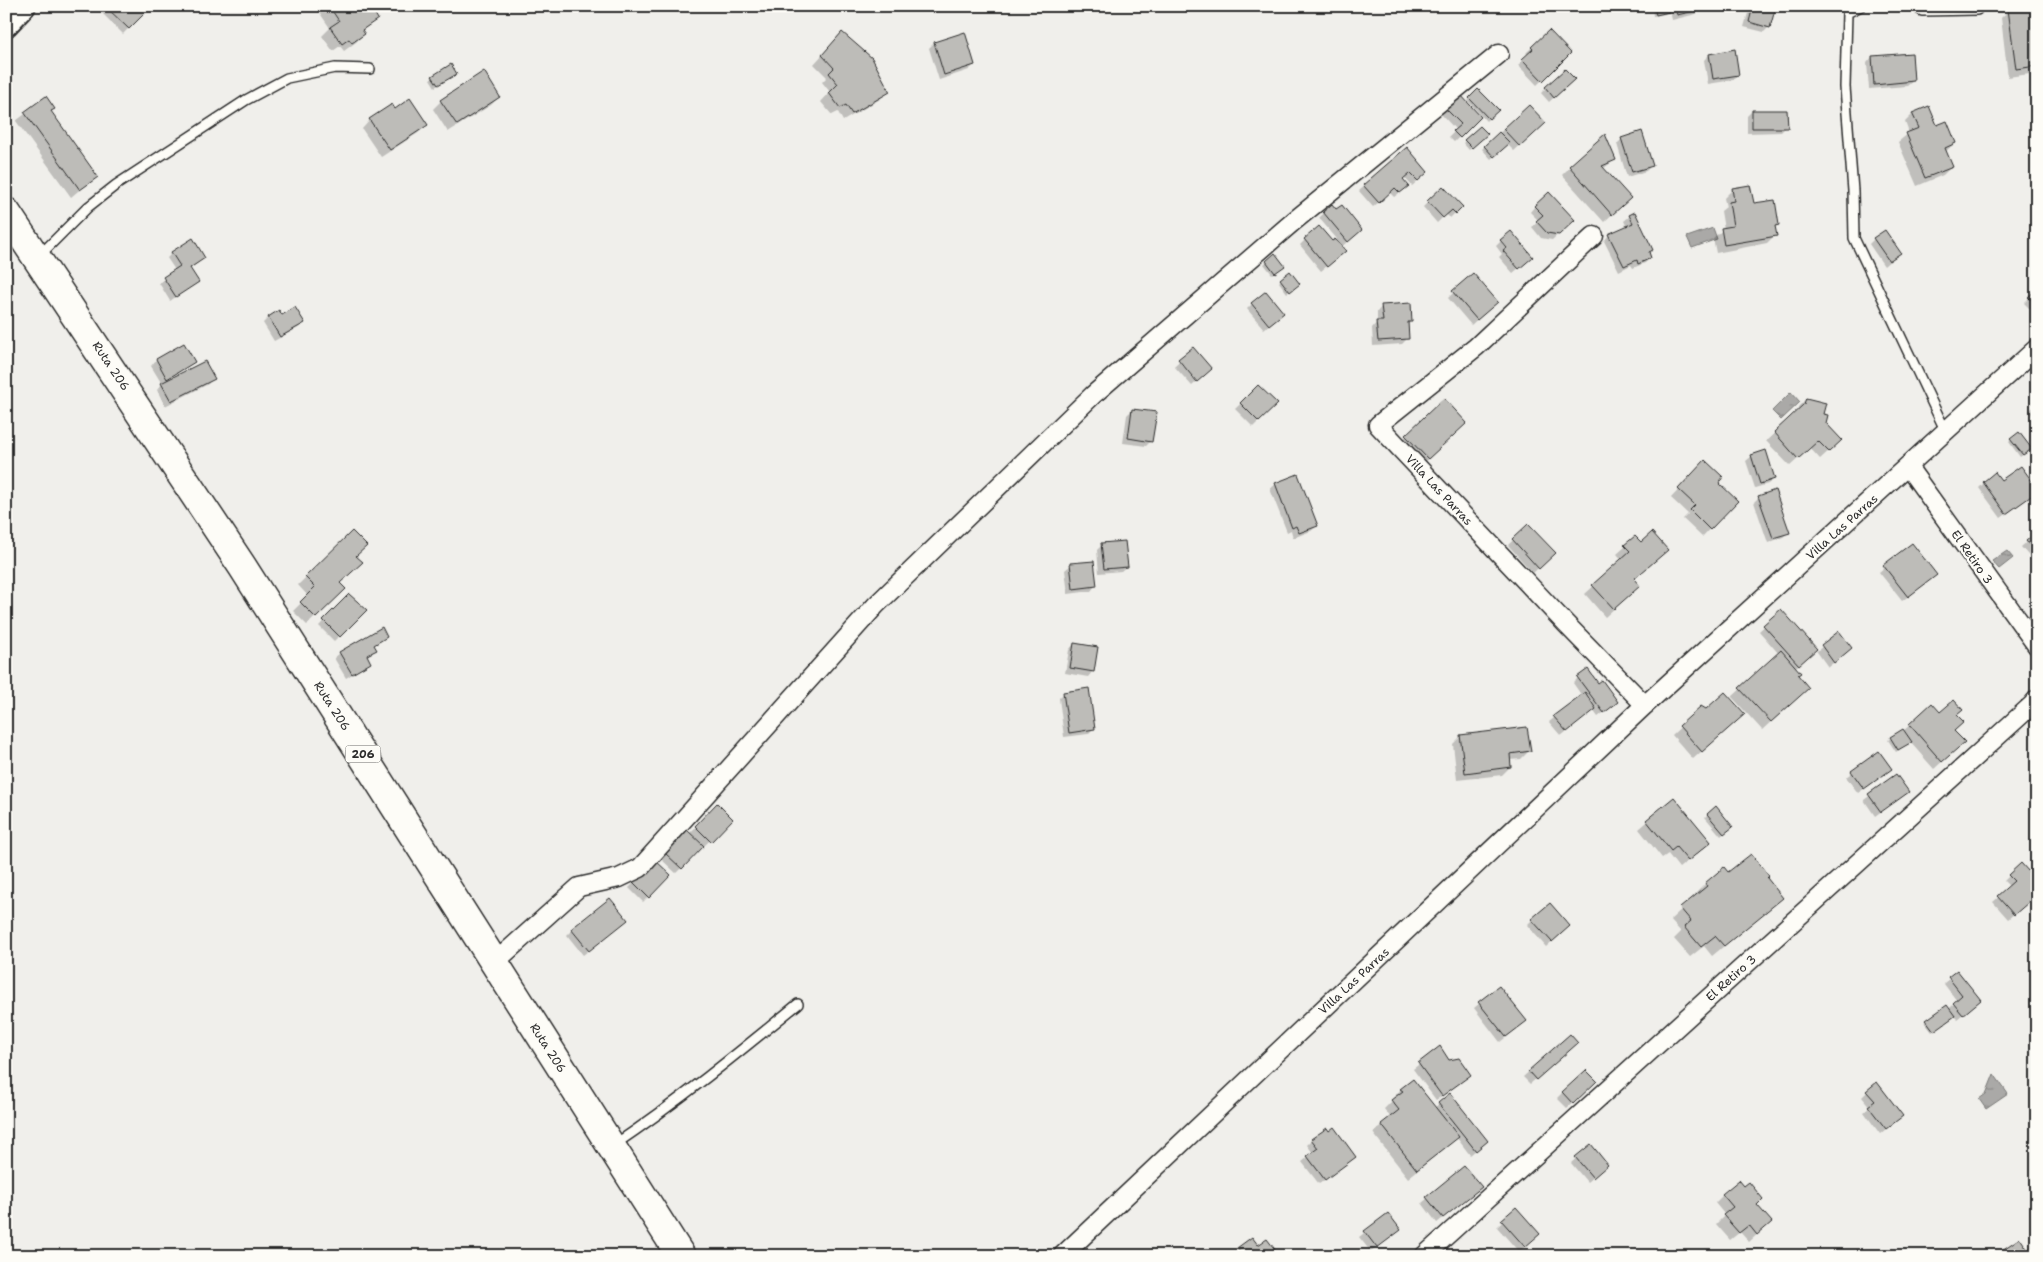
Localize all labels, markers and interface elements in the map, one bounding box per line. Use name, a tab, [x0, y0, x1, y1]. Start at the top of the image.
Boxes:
street label: Ruta 206	[89, 338, 133, 394]
street label: Villa Las Parras	[1402, 451, 1476, 529]
street label: Villa Las Parras	[1803, 490, 1881, 563]
street label: El Retiro 3	[1947, 527, 1997, 587]
street label: Ruta 206	[310, 678, 354, 734]
road number: 206	[346, 746, 380, 762]
street label: Villa Las Parras	[1315, 944, 1393, 1018]
street label: El Retiro 3	[1702, 951, 1760, 1005]
street label: Ruta 206	[526, 1020, 570, 1076]

